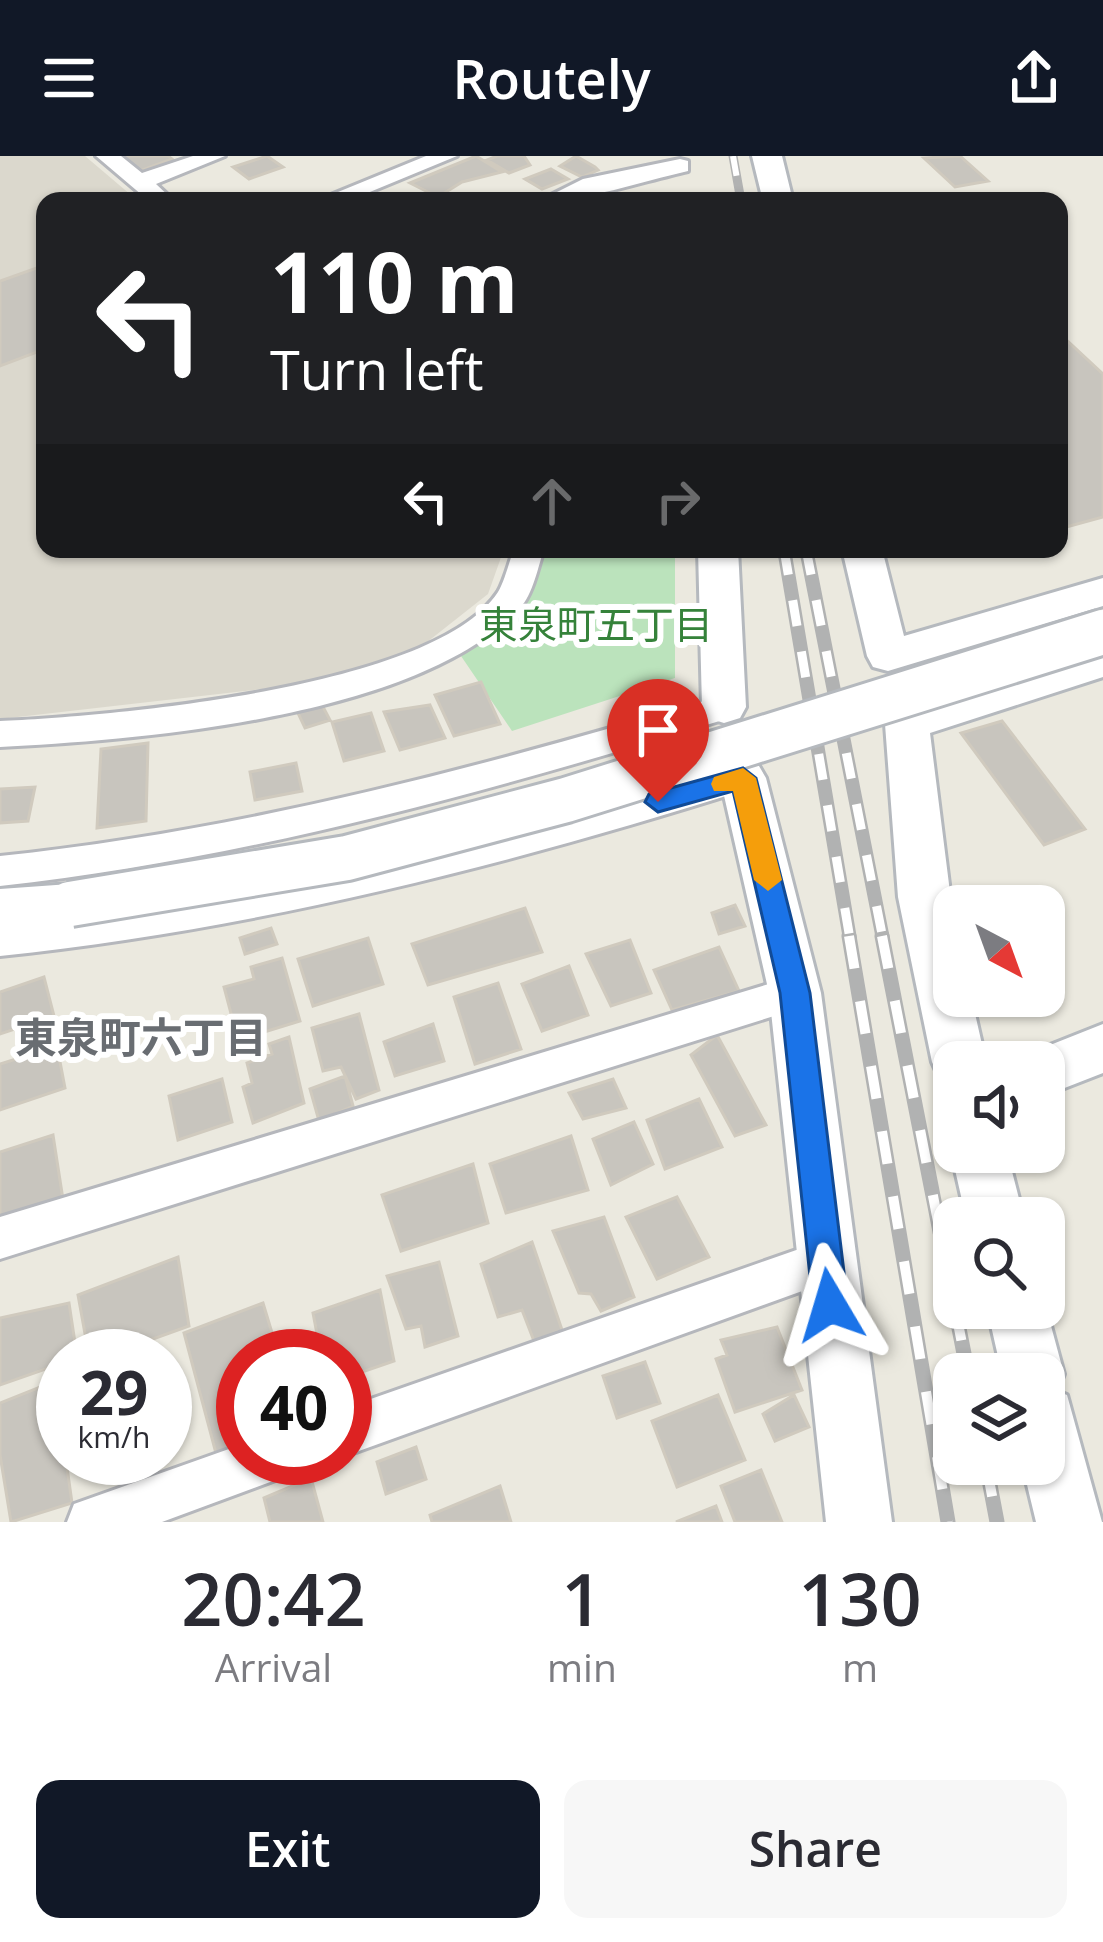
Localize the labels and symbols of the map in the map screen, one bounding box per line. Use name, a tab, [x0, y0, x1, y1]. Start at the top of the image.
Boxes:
park label: 東泉町五丁目	[479, 597, 713, 650]
pin	[607, 679, 709, 802]
north arrow	[933, 885, 1065, 1017]
district label: 東泉町六丁目	[15, 1008, 267, 1065]
position arrow	[767, 1242, 893, 1368]
speed limit sign: 40	[216, 1329, 372, 1485]

